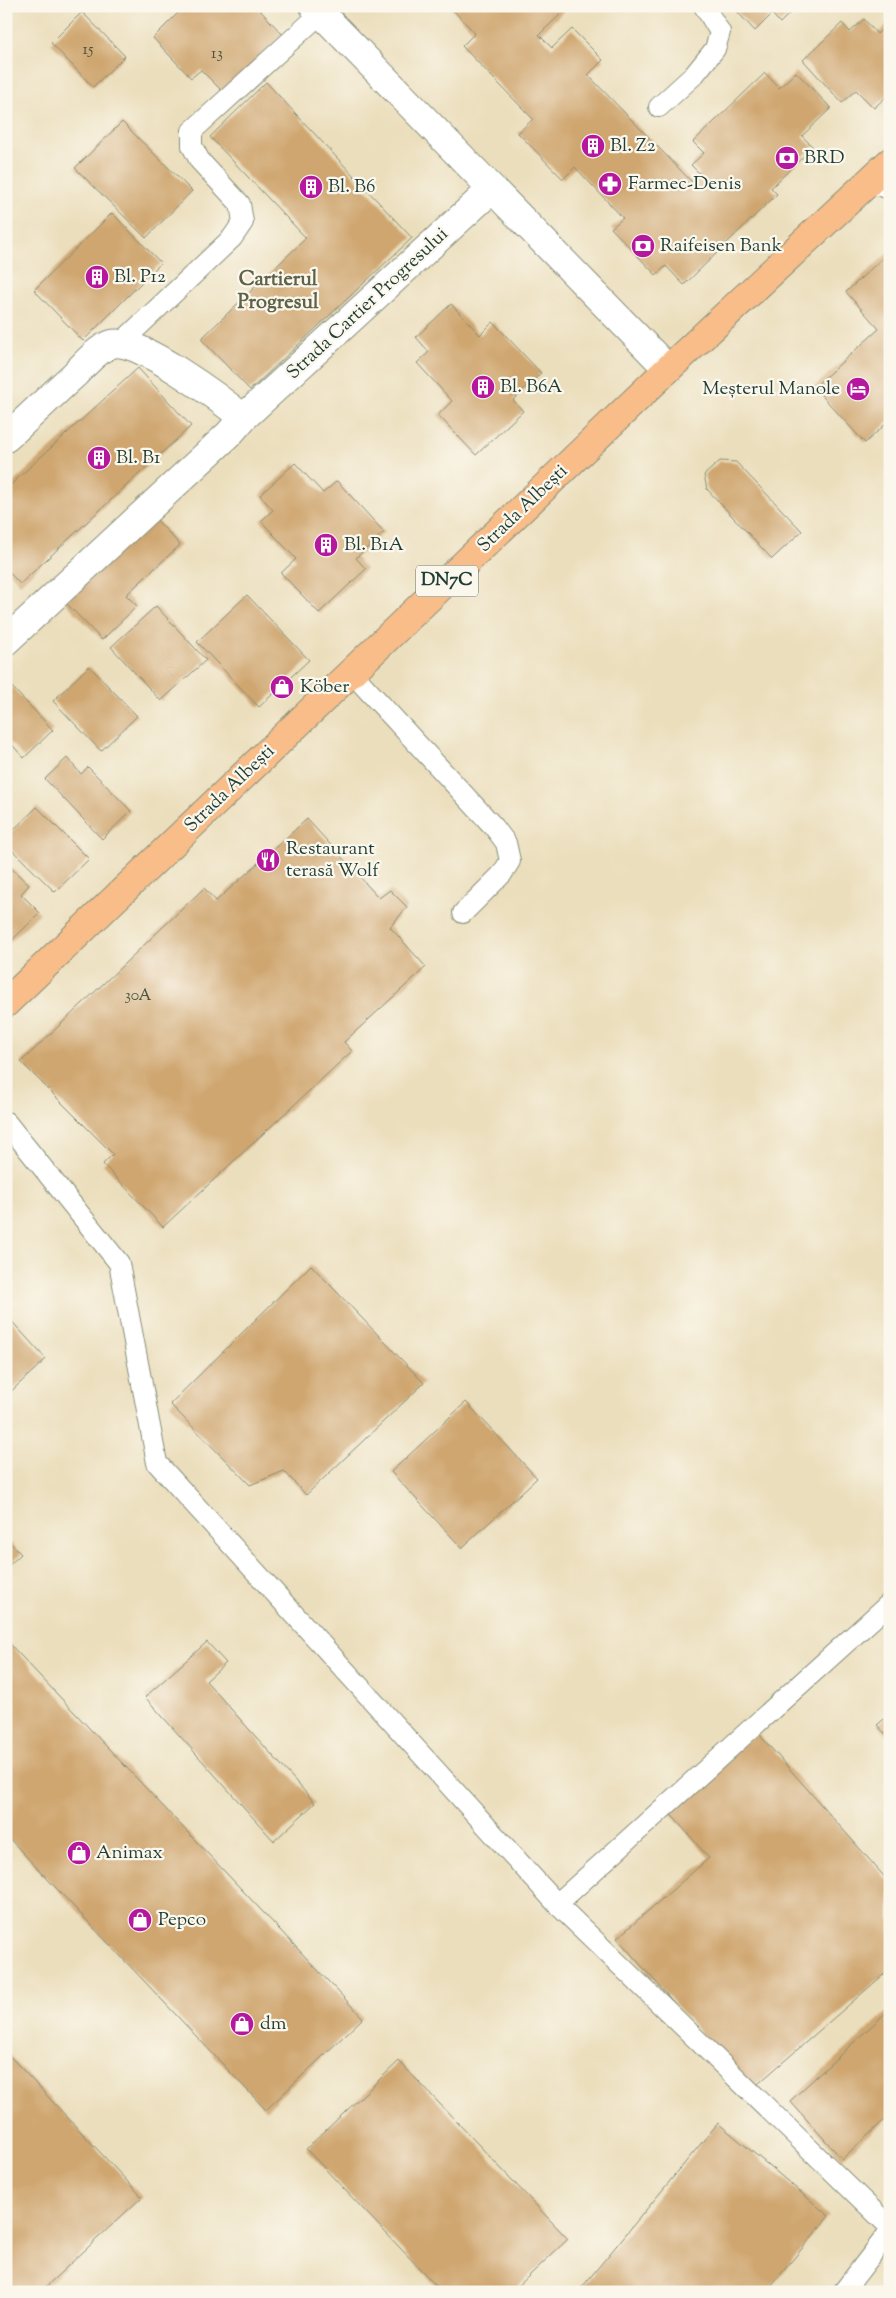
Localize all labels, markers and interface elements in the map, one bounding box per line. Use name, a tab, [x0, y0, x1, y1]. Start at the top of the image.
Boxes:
house number: 15	[83, 39, 94, 62]
house number: 13	[211, 43, 223, 66]
building icon: Bl. Z2	[580, 133, 606, 159]
place label: Bl. Z2	[610, 133, 656, 160]
bank icon: BRD	[774, 145, 800, 171]
place label: BRD	[804, 145, 845, 172]
pharmacy icon: Farmec-Denis	[597, 171, 623, 197]
place label: Farmec-Denis	[628, 171, 741, 198]
building icon: Bl. B6	[298, 174, 324, 200]
place label: Bl. B6	[328, 174, 375, 201]
street label: Strada Cartier Progresului	[281, 222, 455, 386]
bank icon: Raifeisen Bank	[630, 233, 656, 259]
place label: Raifeisen Bank	[660, 233, 783, 260]
building icon: Bl. P12	[84, 264, 110, 290]
place label: Bl. P12	[114, 264, 166, 291]
district label: Cartierul Progresul	[238, 266, 319, 318]
building icon: Bl. B6A	[470, 374, 496, 400]
place label: Bl. B6A	[500, 374, 563, 401]
place label: Meșterul Manole	[702, 376, 840, 403]
hotel icon: Meșterul Manole	[845, 376, 871, 402]
building icon: Bl. B1	[86, 445, 112, 471]
place label: Bl. B1	[116, 445, 161, 472]
street label: Strada Albești	[472, 459, 574, 559]
building icon: Bl. B1A	[313, 532, 339, 558]
place label: Bl. B1A	[344, 532, 404, 559]
road number: DN7C	[416, 566, 478, 596]
shop icon: Köber	[269, 674, 295, 700]
place label: Köber	[300, 674, 350, 701]
street label: Strada Albești	[179, 739, 281, 839]
place label: Restaurant terasă Wolf	[286, 836, 380, 885]
restaurant icon: Restaurant terasă Wolf	[255, 847, 281, 873]
house number: 30A	[125, 985, 152, 1008]
shop icon: Animax	[66, 1840, 92, 1866]
place label: Animax	[96, 1840, 163, 1867]
shop icon: Pepco	[127, 1907, 153, 1933]
place label: Pepco	[158, 1907, 206, 1934]
shop icon: dm	[229, 2011, 255, 2037]
place label: dm	[260, 2011, 287, 2038]

